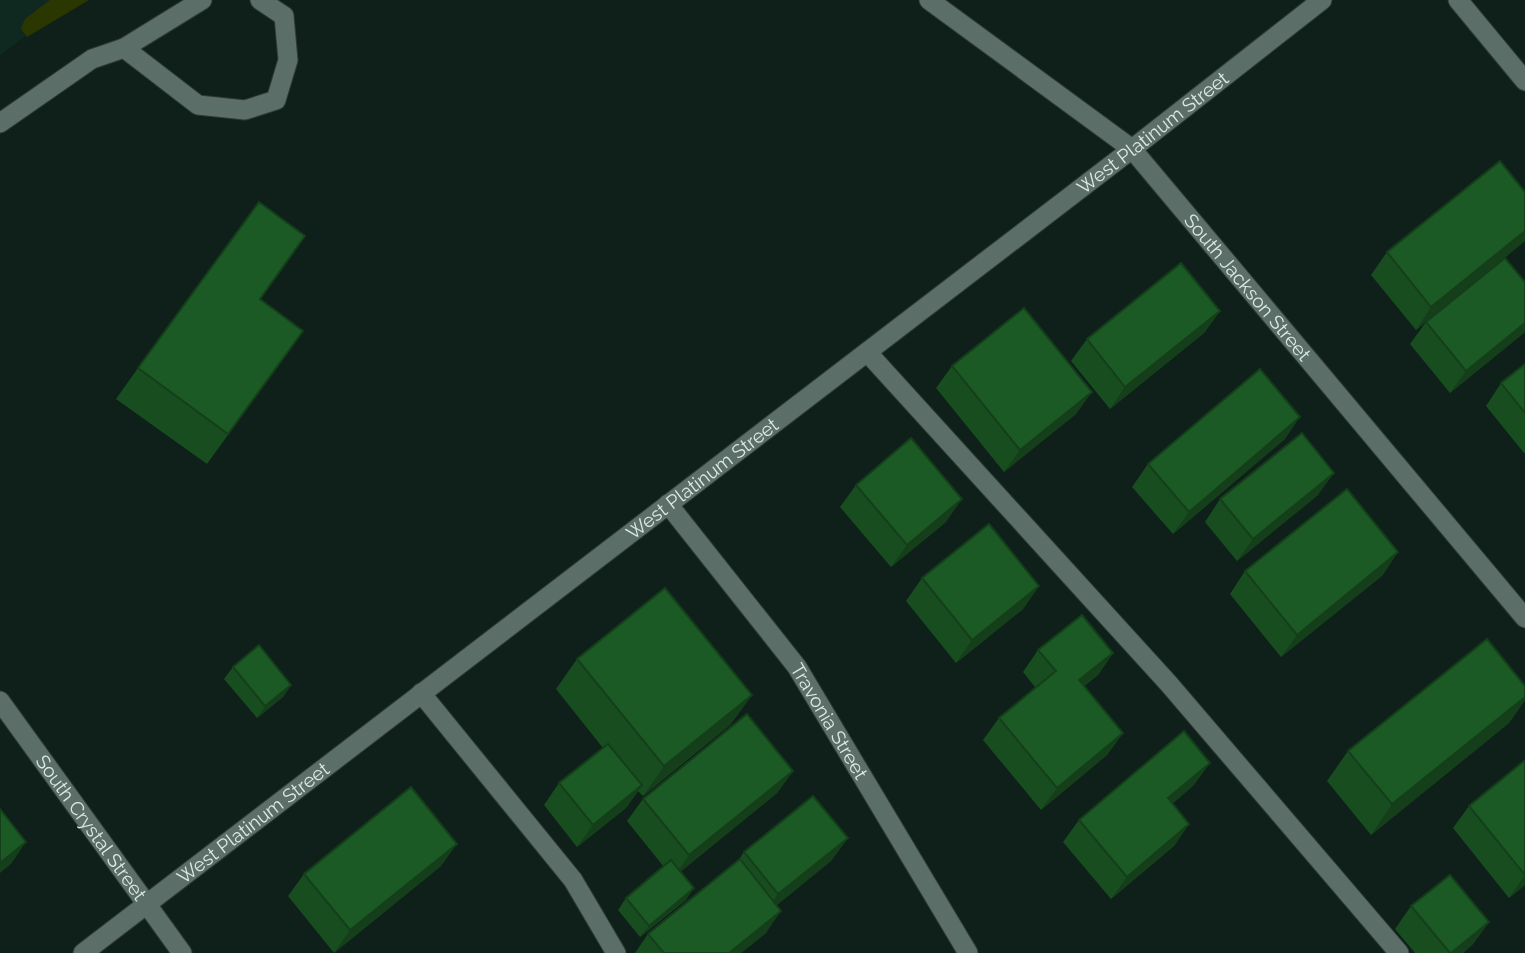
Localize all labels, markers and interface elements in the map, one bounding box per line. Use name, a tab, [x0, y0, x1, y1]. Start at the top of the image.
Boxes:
street label: West Platinum Street	[1073, 66, 1233, 198]
street label: South Jackson Street	[1180, 209, 1316, 366]
street label: West Platinum Street	[622, 413, 783, 544]
street label: Travonia Street	[786, 659, 873, 784]
street label: South Crystal Street	[31, 750, 152, 905]
street label: West Platinum Street	[173, 757, 334, 888]

